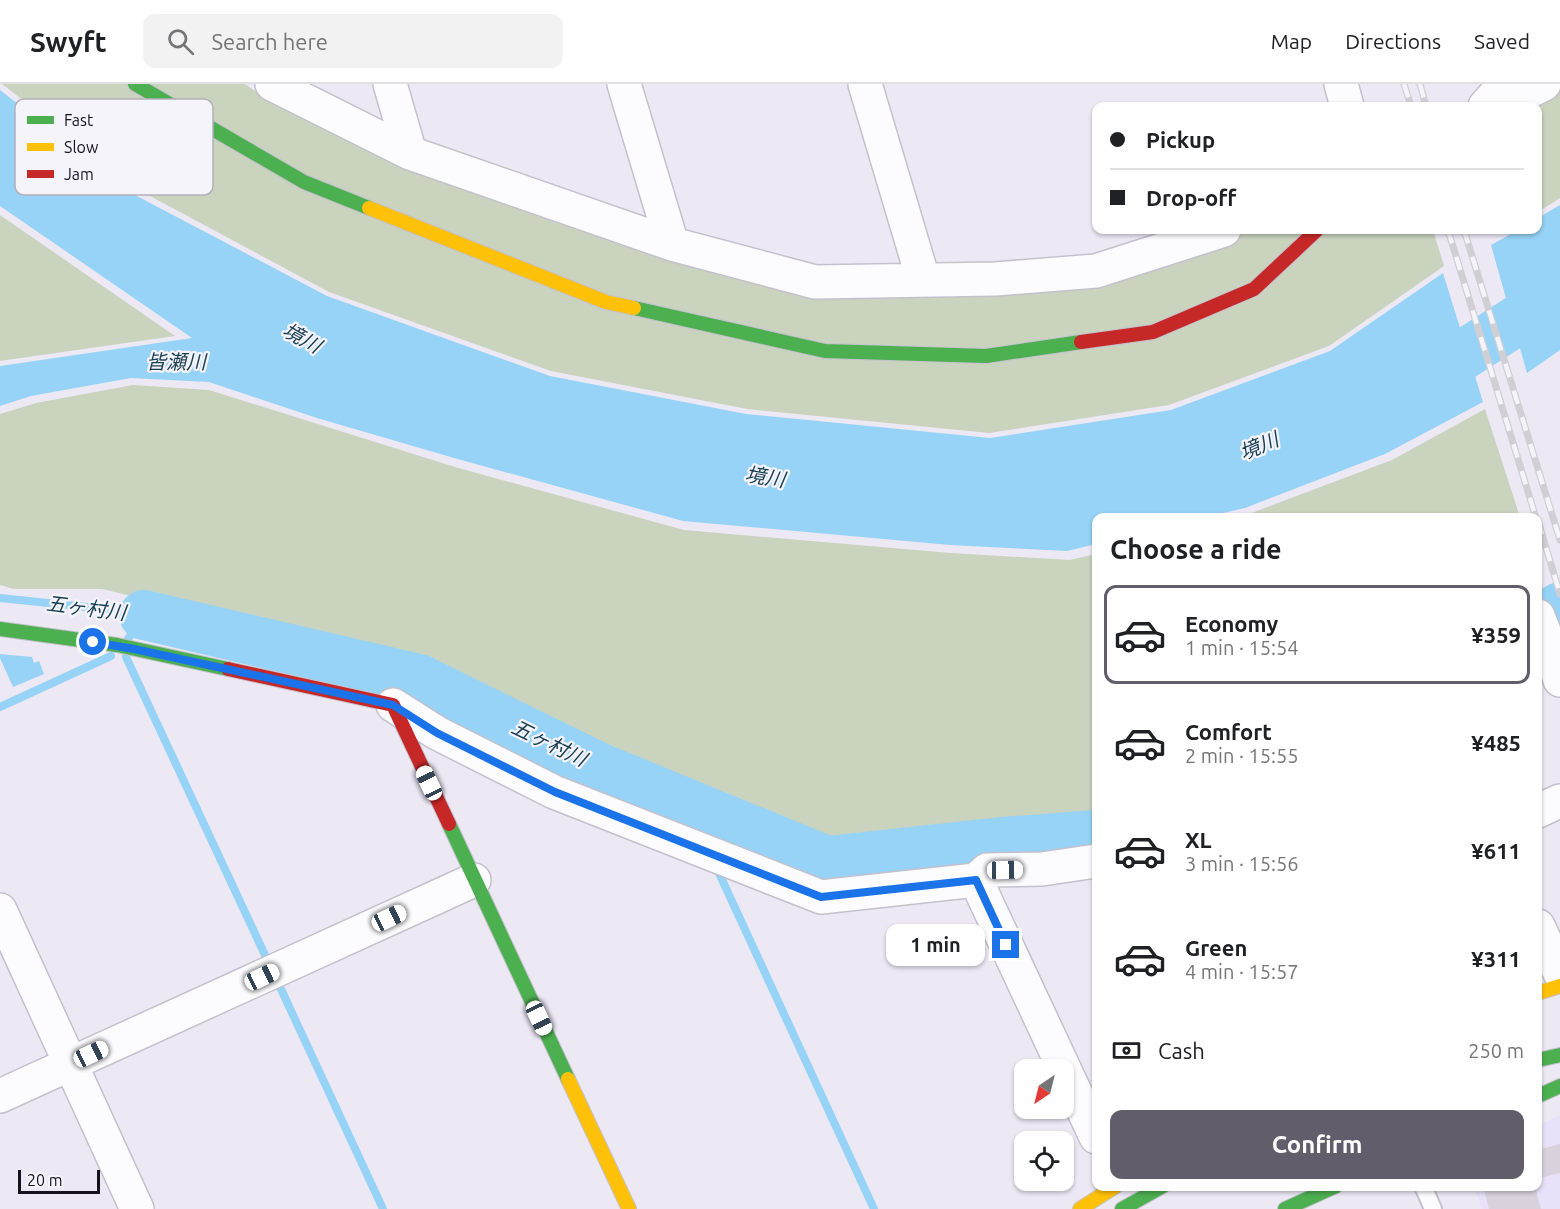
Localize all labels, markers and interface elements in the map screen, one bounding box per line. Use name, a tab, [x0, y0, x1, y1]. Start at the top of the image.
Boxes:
search box	[143, 14, 563, 68]
icon: search	[164, 25, 197, 58]
text: Swyft	[30, 26, 107, 57]
text: Search here	[212, 29, 328, 54]
text: Map	[1271, 29, 1312, 53]
text: Directions	[1345, 29, 1441, 53]
text: Saved	[1474, 29, 1530, 53]
legend	[15, 99, 213, 195]
text: Fast	[64, 111, 94, 129]
text: Pickup	[1146, 127, 1215, 152]
text: Slow	[64, 138, 99, 156]
text: Jam	[64, 165, 94, 183]
text: Drop-off	[1146, 185, 1236, 210]
water label: 境川	[279, 318, 327, 358]
water label: 皆瀬川	[146, 350, 208, 373]
water label: 境川	[1236, 426, 1284, 464]
water label: 境川	[744, 462, 789, 491]
text: Choose a ride	[1110, 534, 1282, 564]
water label: 五ヶ村川	[45, 591, 129, 624]
icon: car	[1113, 608, 1167, 662]
text: Economy	[1185, 611, 1278, 636]
text: ¥359	[1471, 622, 1521, 647]
route start	[79, 628, 106, 655]
text: 1 min · 15:54	[1185, 636, 1299, 659]
water label: 五ヶ村川	[508, 715, 592, 771]
icon: car	[1113, 716, 1167, 770]
text: Comfort	[1185, 719, 1272, 744]
text: ¥485	[1471, 730, 1521, 755]
text: 2 min · 15:55	[1185, 744, 1299, 767]
car	[413, 763, 445, 803]
icon: car	[1113, 824, 1167, 878]
text: XL	[1185, 827, 1212, 852]
text: ¥611	[1471, 838, 1521, 863]
text: 3 min · 15:56	[1185, 852, 1299, 875]
car	[987, 861, 1023, 879]
car	[369, 902, 409, 934]
callout: 1 min	[886, 924, 985, 966]
route end	[992, 931, 1019, 958]
icon: car	[1113, 932, 1167, 986]
text: 1 min	[910, 933, 961, 956]
text: Green	[1185, 935, 1247, 960]
text: ¥311	[1471, 946, 1521, 971]
text: 4 min · 15:57	[1185, 960, 1299, 983]
car	[242, 961, 282, 993]
car	[523, 998, 555, 1038]
icon: cash	[1110, 1034, 1143, 1067]
car	[71, 1038, 111, 1070]
text: Cash	[1158, 1038, 1205, 1063]
text: 250 m	[1468, 1039, 1524, 1062]
north arrow	[1014, 1059, 1074, 1119]
map controls	[1014, 1059, 1074, 1191]
button: Confirm	[1110, 1110, 1524, 1179]
button: locate	[1014, 1131, 1074, 1191]
scale bar	[18, 1167, 100, 1194]
text: 20 m	[27, 1171, 63, 1189]

